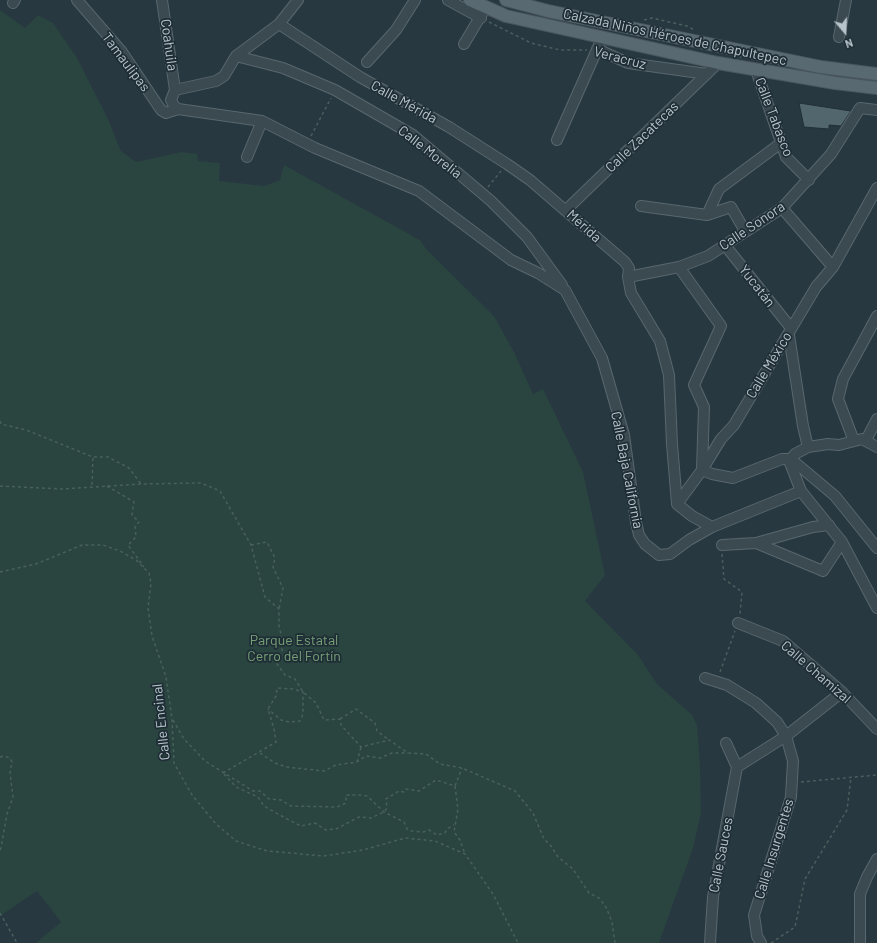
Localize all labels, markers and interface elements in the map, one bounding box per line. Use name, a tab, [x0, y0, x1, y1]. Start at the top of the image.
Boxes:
street label: Calzada Niños Héroes de Chapultepec	[562, 5, 788, 69]
north arrow	[825, 12, 865, 52]
street label: Coahuila	[157, 18, 181, 72]
street label: Tamaulipas	[98, 29, 154, 95]
text: N	[843, 36, 855, 51]
street label: Veracruz	[592, 43, 648, 73]
street label: Calle Tabasco	[751, 75, 797, 159]
street label: Calle Mérida	[368, 77, 440, 127]
street label: Calle Zacatecas	[602, 98, 682, 176]
street label: Calle Morelia	[395, 122, 465, 182]
street label: Calle Sonora	[716, 198, 788, 254]
street label: Mérida	[563, 206, 605, 246]
street label: Yucatán	[735, 261, 779, 311]
street label: Calle México	[743, 329, 795, 401]
street label: Calle Baja California	[607, 410, 647, 530]
park label: Parque Estatal Cerro del Fortín	[247, 632, 341, 664]
street label: Calle Chamizal	[778, 637, 854, 707]
street label: Calle Encinal	[149, 683, 173, 761]
street label: Calle Insurgentes	[751, 797, 797, 901]
street label: Calle Sauces	[705, 816, 737, 894]

